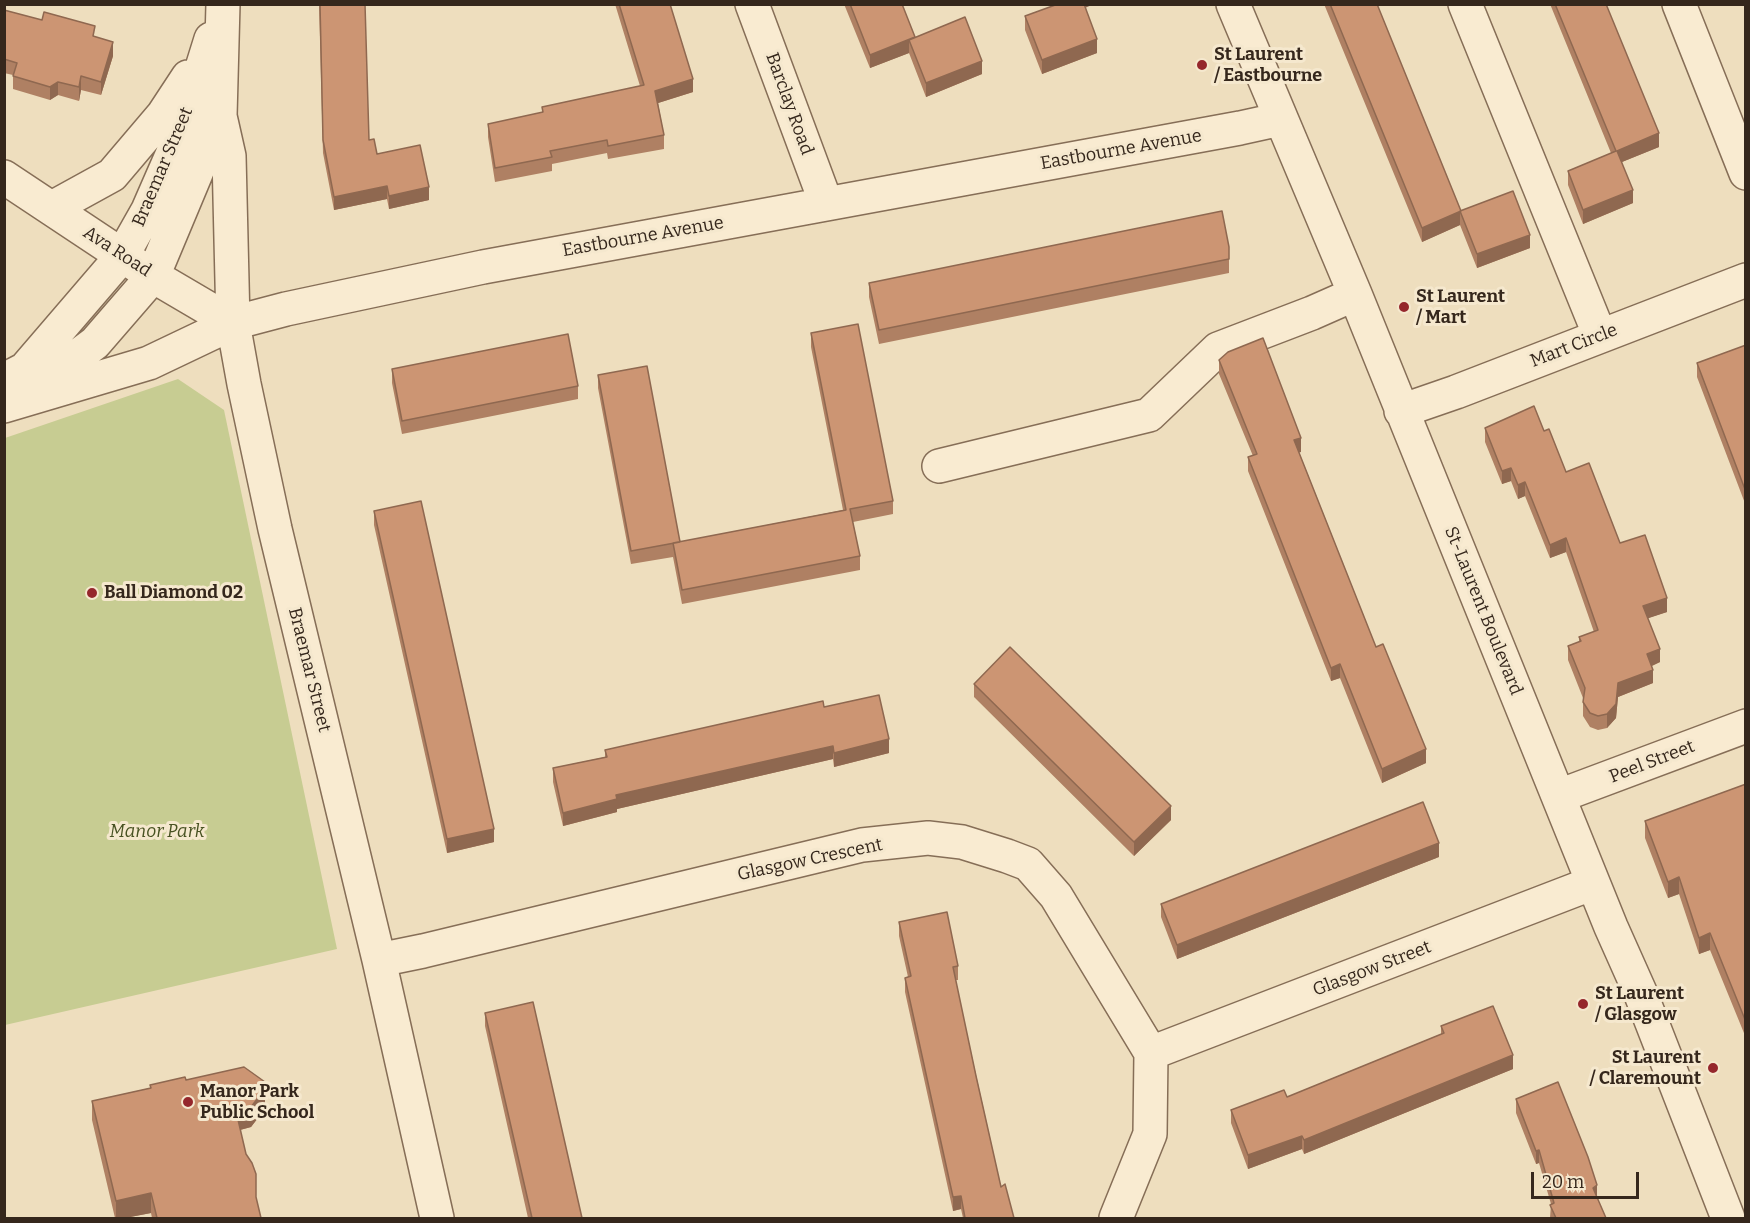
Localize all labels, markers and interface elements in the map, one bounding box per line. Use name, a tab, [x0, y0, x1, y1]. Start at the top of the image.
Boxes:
place label: St Laurent / Eastbourne	[1214, 44, 1322, 86]
street label: Barclay Road	[761, 50, 817, 158]
marker: St Laurent / Eastbourne	[1195, 58, 1209, 72]
street label: Braemar Street	[128, 104, 198, 230]
street label: Eastbourne Avenue	[1039, 125, 1203, 175]
street label: Eastbourne Avenue	[561, 212, 725, 262]
street label: Ava Road	[79, 222, 155, 282]
place label: St Laurent / Mart	[1416, 286, 1505, 328]
marker: St Laurent / Mart	[1397, 300, 1411, 314]
street label: Mart Circle	[1527, 320, 1621, 372]
street label: St-Laurent Boulevard	[1439, 524, 1527, 698]
place label: Ball Diamond 02	[104, 582, 243, 604]
marker: Ball Diamond 02	[85, 586, 99, 600]
street label: Braemar Street	[283, 605, 335, 735]
street label: Peel Street	[1606, 736, 1698, 788]
park label: Manor Park	[109, 821, 205, 843]
street label: Glasgow Crescent	[735, 834, 885, 886]
street label: Glasgow Street	[1310, 937, 1434, 1001]
place label: St Laurent / Glasgow	[1595, 983, 1684, 1026]
marker: St Laurent / Glasgow	[1576, 997, 1590, 1011]
place label: St Laurent / Claremount	[1589, 1047, 1701, 1090]
marker: St Laurent / Claremount	[1706, 1061, 1720, 1075]
place label: Manor Park Public School	[200, 1081, 314, 1124]
marker: Manor Park Public School	[181, 1095, 195, 1109]
scale bar	[1534, 1160, 1642, 1198]
text: 20 m	[1542, 1171, 1584, 1193]

